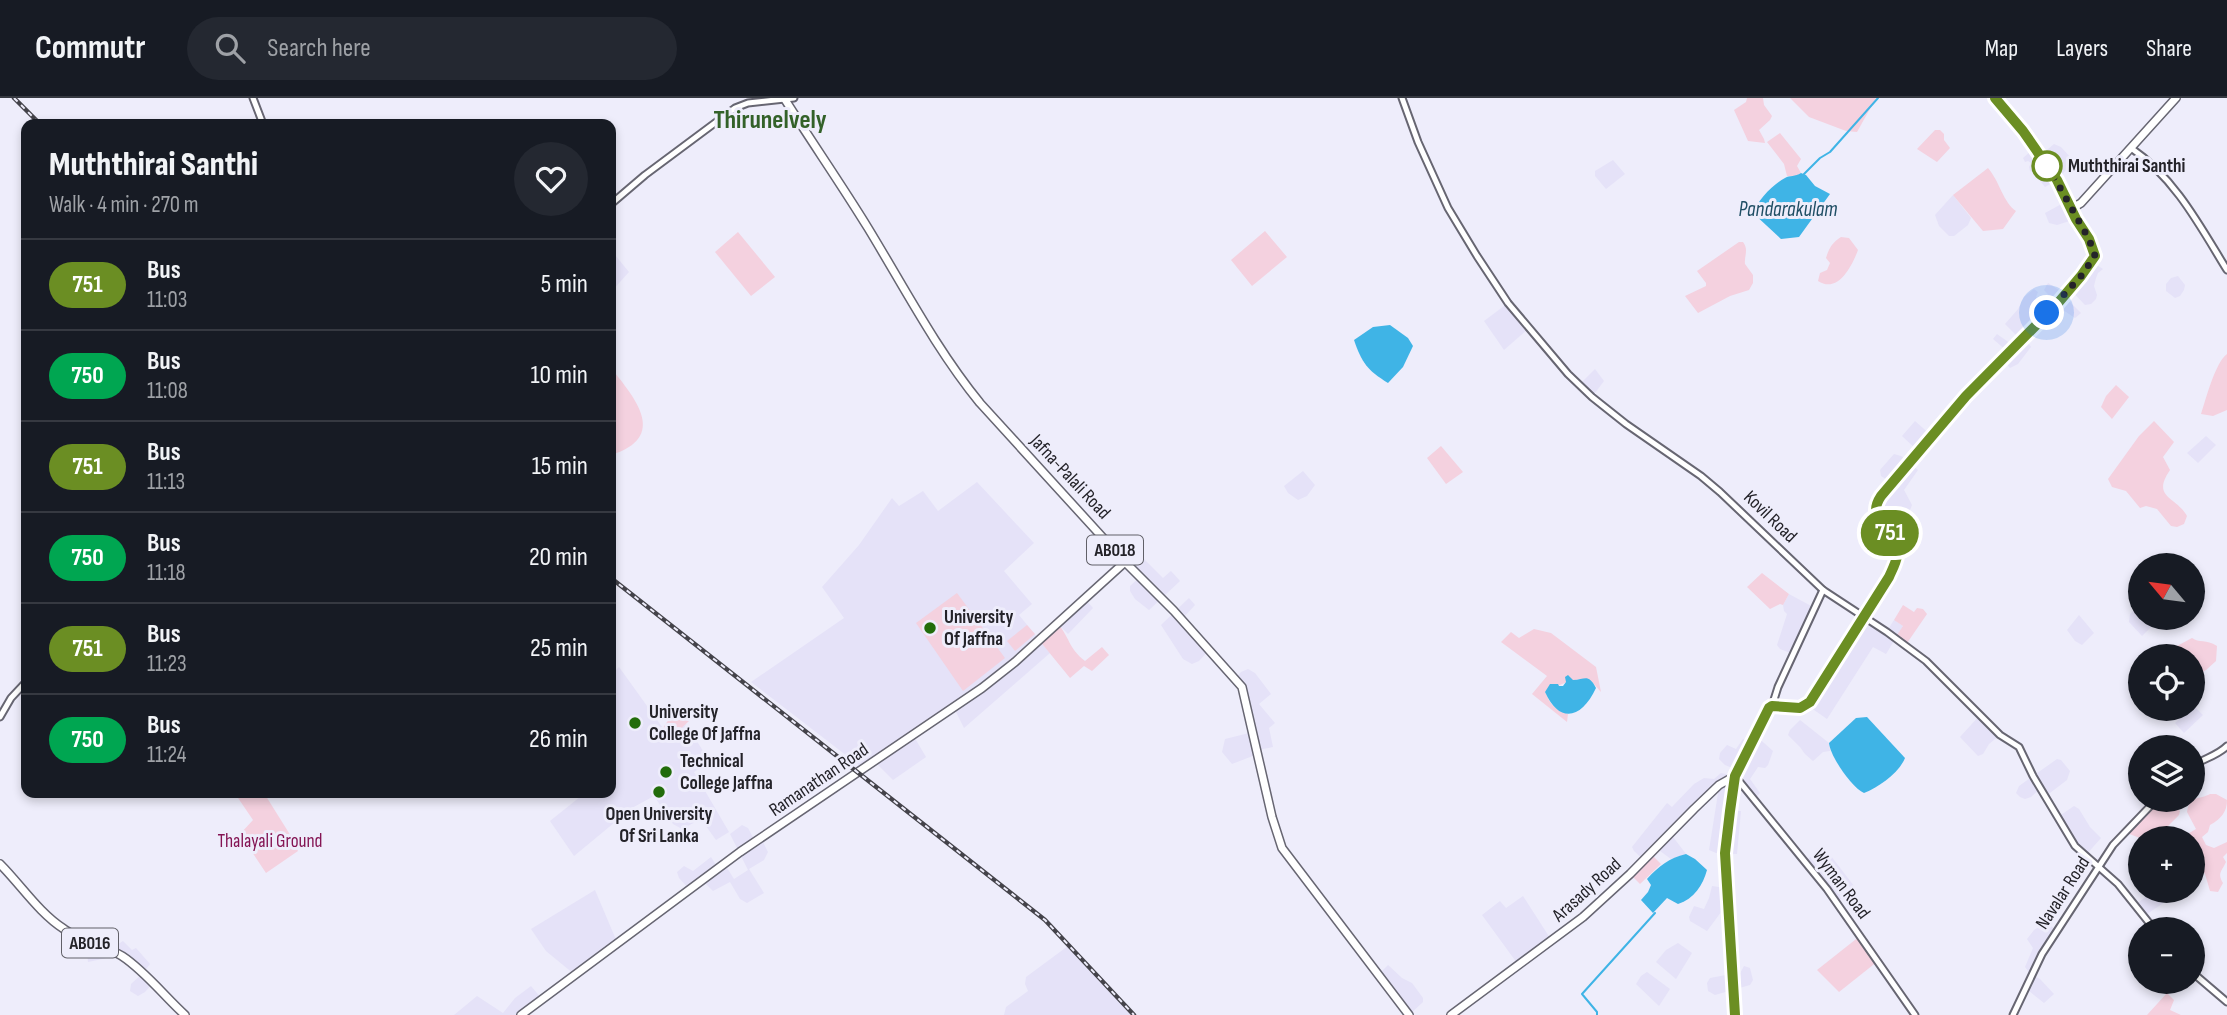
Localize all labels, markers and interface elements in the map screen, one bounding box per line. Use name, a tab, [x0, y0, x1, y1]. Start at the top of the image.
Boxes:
search box	[187, 17, 677, 80]
text: Commutr	[35, 28, 145, 68]
icon: search	[211, 29, 249, 67]
text: Search here	[267, 33, 371, 64]
text: Map	[1985, 34, 2018, 63]
text: Layers	[2056, 34, 2108, 63]
text: Share	[2146, 34, 2192, 63]
district label: Thirunelvely	[713, 105, 827, 136]
button: heart	[514, 142, 588, 216]
text: Muththirai Santhi	[49, 145, 258, 185]
marker: Muththirai Santhi	[2032, 151, 2062, 181]
place label: Muththirai Santhi	[2068, 155, 2186, 178]
text: Walk · 4 min · 270 m	[49, 191, 199, 219]
water label: Pandarakulam	[1738, 197, 1838, 222]
text: Bus	[147, 255, 181, 286]
text: 5 min	[541, 269, 588, 300]
text: 751	[72, 270, 103, 299]
text: 11:03	[147, 286, 187, 314]
your location	[2029, 295, 2064, 330]
text: Bus	[147, 346, 181, 377]
text: 10 min	[531, 360, 588, 391]
text: 750	[71, 361, 104, 390]
text: 11:08	[147, 377, 188, 405]
street label: Jafna-Palali Road	[1024, 429, 1115, 524]
text: Bus	[147, 437, 181, 468]
text: 15 min	[532, 451, 588, 482]
text: 751	[72, 452, 103, 481]
text: 11:13	[147, 468, 185, 496]
street label: Kovil Road	[1739, 486, 1801, 548]
line badge: 751	[1850, 510, 1930, 556]
text: 751	[1875, 518, 1905, 547]
text: Bus	[147, 528, 181, 559]
road number: AB018	[1087, 536, 1143, 564]
text: 20 min	[529, 542, 588, 573]
text: 750	[71, 543, 104, 572]
north arrow	[2128, 553, 2205, 630]
map controls	[2128, 553, 2205, 994]
text: 11:18	[147, 559, 186, 587]
place label: University Of Jaffna	[944, 606, 1013, 651]
text: Bus	[147, 619, 181, 650]
marker: University Of Jaffna	[922, 620, 938, 636]
text: 25 min	[530, 633, 588, 664]
text: 751	[72, 634, 103, 663]
button: locate	[2128, 644, 2205, 721]
text: 11:23	[147, 650, 187, 678]
place label: University College Of Jaffna	[649, 701, 761, 746]
text: Bus	[147, 710, 181, 741]
marker: University College Of Jaffna	[627, 715, 643, 731]
text: 26 min	[529, 724, 588, 755]
text: 750	[71, 725, 104, 754]
button: layers	[2128, 735, 2205, 812]
street label: Ramanathan Road	[765, 738, 873, 822]
text: 11:24	[147, 741, 186, 769]
place label: Technical College Jaffna	[680, 750, 773, 795]
marker: Technical College Jaffna	[658, 764, 674, 780]
marker: Open University Of Sri Lanka	[651, 784, 667, 800]
place label: Open University Of Sri Lanka	[606, 803, 713, 848]
button: +	[2128, 826, 2205, 903]
park label: Thalayali Ground	[217, 830, 323, 853]
street label: Wyman Road	[1807, 844, 1875, 924]
street label: Navalar Road	[2031, 852, 2095, 934]
street label: Arasady Road	[1547, 853, 1626, 928]
button: −	[2128, 917, 2205, 994]
road number: AB016	[62, 928, 118, 958]

